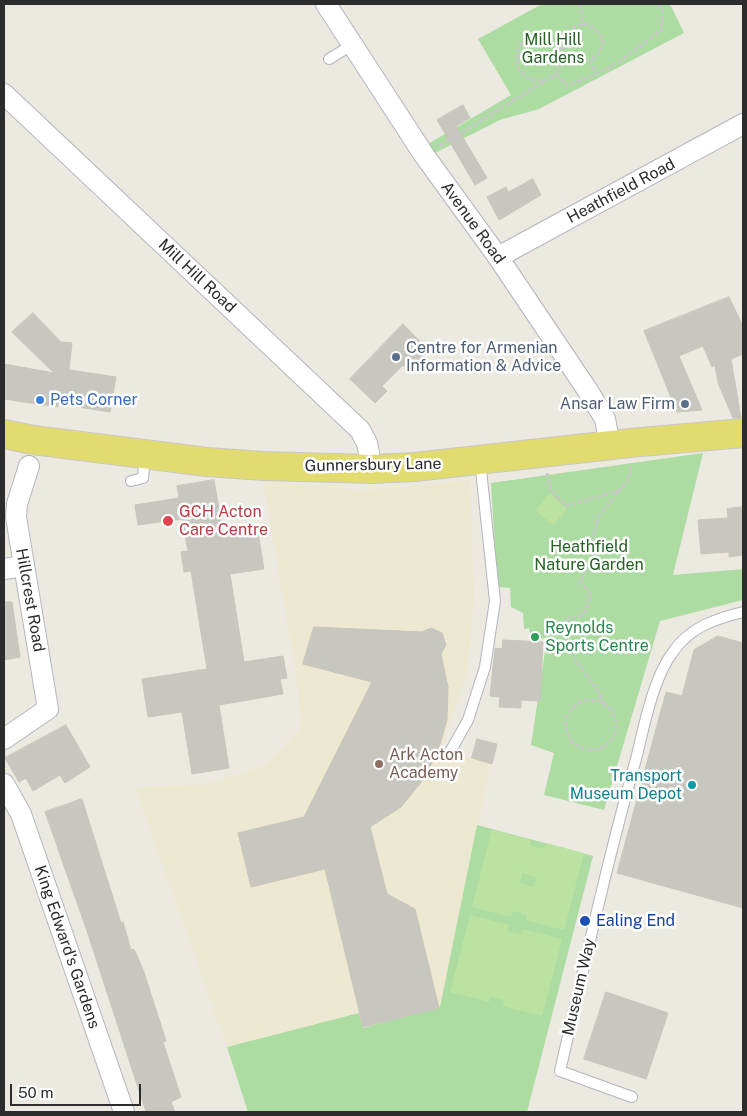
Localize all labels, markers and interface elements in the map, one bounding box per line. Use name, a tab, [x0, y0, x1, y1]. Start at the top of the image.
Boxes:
park label: Mill Hill Gardens	[522, 30, 584, 68]
street label: Heathfield Road	[564, 154, 678, 228]
street label: Avenue Road	[437, 178, 509, 268]
street label: Mill Hill Road	[154, 235, 240, 317]
place label: Centre for Armenian Information & Advice	[406, 338, 561, 376]
marker: Centre for Armenian Information & Advice	[390, 351, 402, 363]
place label: Pets Corner	[50, 390, 138, 410]
marker: Pets Corner	[34, 394, 46, 406]
place label: Ansar Law Firm	[560, 394, 675, 414]
marker: Ansar Law Firm	[679, 398, 691, 410]
street label: Gunnersbury Lane	[304, 454, 442, 476]
place label: GCH Acton Care Centre	[179, 502, 268, 540]
marker: GCH Acton Care Centre	[161, 514, 175, 528]
park label: Heathfield Nature Garden	[534, 537, 644, 575]
street label: Hillcrest Road	[11, 547, 49, 653]
place label: Reynolds Sports Centre	[545, 618, 649, 656]
marker: Reynolds Sports Centre	[529, 631, 541, 643]
place label: Ark Acton Academy	[389, 745, 463, 783]
marker: Ark Acton Academy	[373, 758, 385, 770]
place label: Transport Museum Depot	[570, 766, 682, 804]
marker: Transport Museum Depot	[686, 779, 698, 791]
street label: King Edward's Gardens	[30, 863, 104, 1031]
place label: Ealing End	[596, 911, 675, 931]
marker: Ealing End	[578, 914, 592, 928]
street label: Museum Way	[558, 936, 600, 1038]
scale bar	[12, 1074, 144, 1106]
text: 50 m	[18, 1084, 53, 1101]

